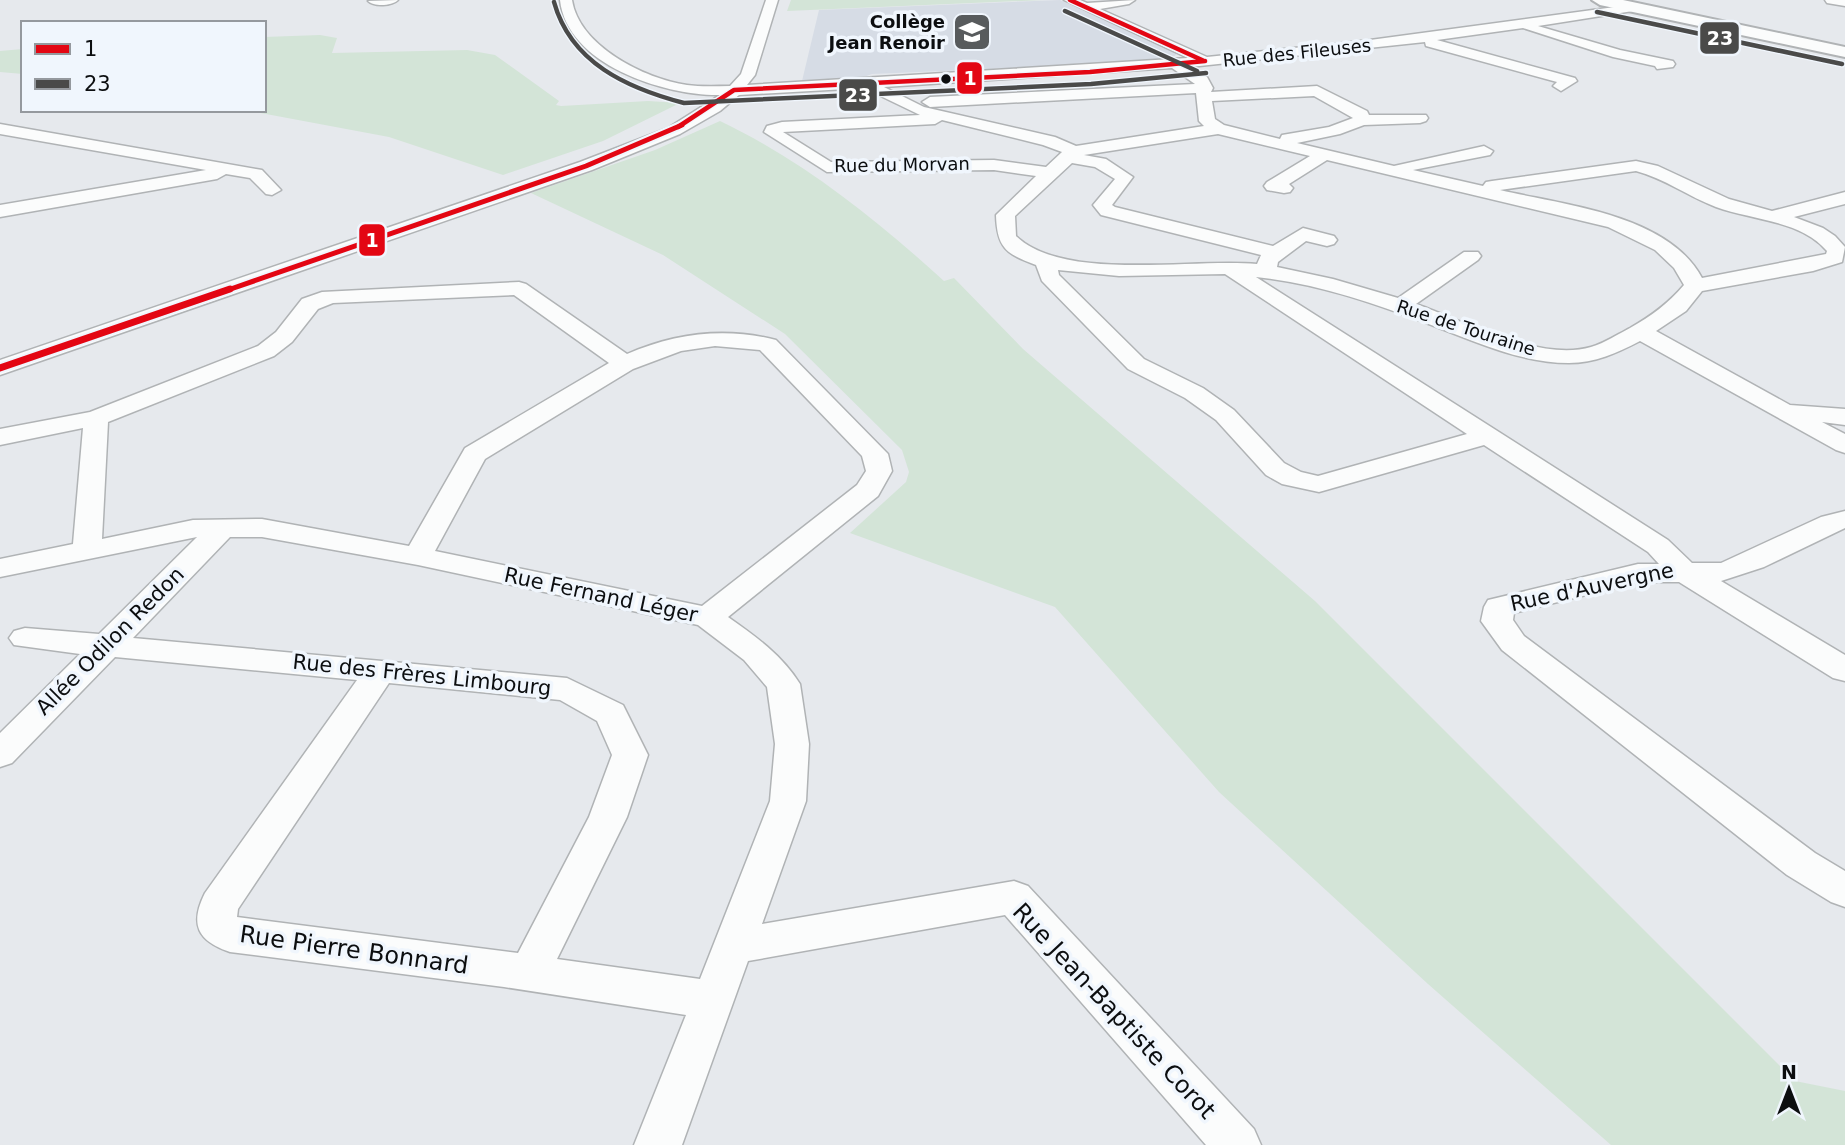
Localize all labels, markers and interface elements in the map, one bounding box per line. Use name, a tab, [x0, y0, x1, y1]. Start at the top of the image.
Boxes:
place label: Collège Jean Renoir	[827, 11, 945, 53]
school or university icon: Collège Jean Renoir	[951, 11, 993, 53]
legend	[21, 21, 266, 112]
line badge: 23	[1699, 21, 1740, 55]
text: 23	[1707, 27, 1733, 49]
street label: Rue des Fileuses	[1222, 34, 1372, 71]
text: 1	[84, 37, 97, 61]
line badge: 1	[956, 61, 983, 95]
text: 1	[963, 67, 977, 89]
text: 23	[84, 72, 111, 96]
unlabelled marker	[939, 72, 953, 86]
line badge: 23	[838, 78, 878, 112]
text: 23	[845, 84, 871, 106]
street label: Rue du Morvan	[834, 153, 970, 176]
line badge: 1	[358, 223, 386, 257]
text: 1	[365, 229, 379, 251]
street label: Rue de Touraine	[1394, 295, 1538, 360]
street label: Rue d'Auvergne	[1508, 558, 1676, 616]
street label: Allée Odilon Redon	[31, 562, 189, 720]
street label: Rue Fernand Léger	[502, 563, 700, 627]
street label: Rue des Frères Limbourg	[292, 649, 552, 701]
street label: Rue Jean-Baptiste Corot	[1007, 897, 1221, 1125]
street label: Rue Pierre Bonnard	[238, 920, 470, 980]
north arrow	[1754, 1054, 1824, 1124]
text: N	[1781, 1061, 1797, 1083]

